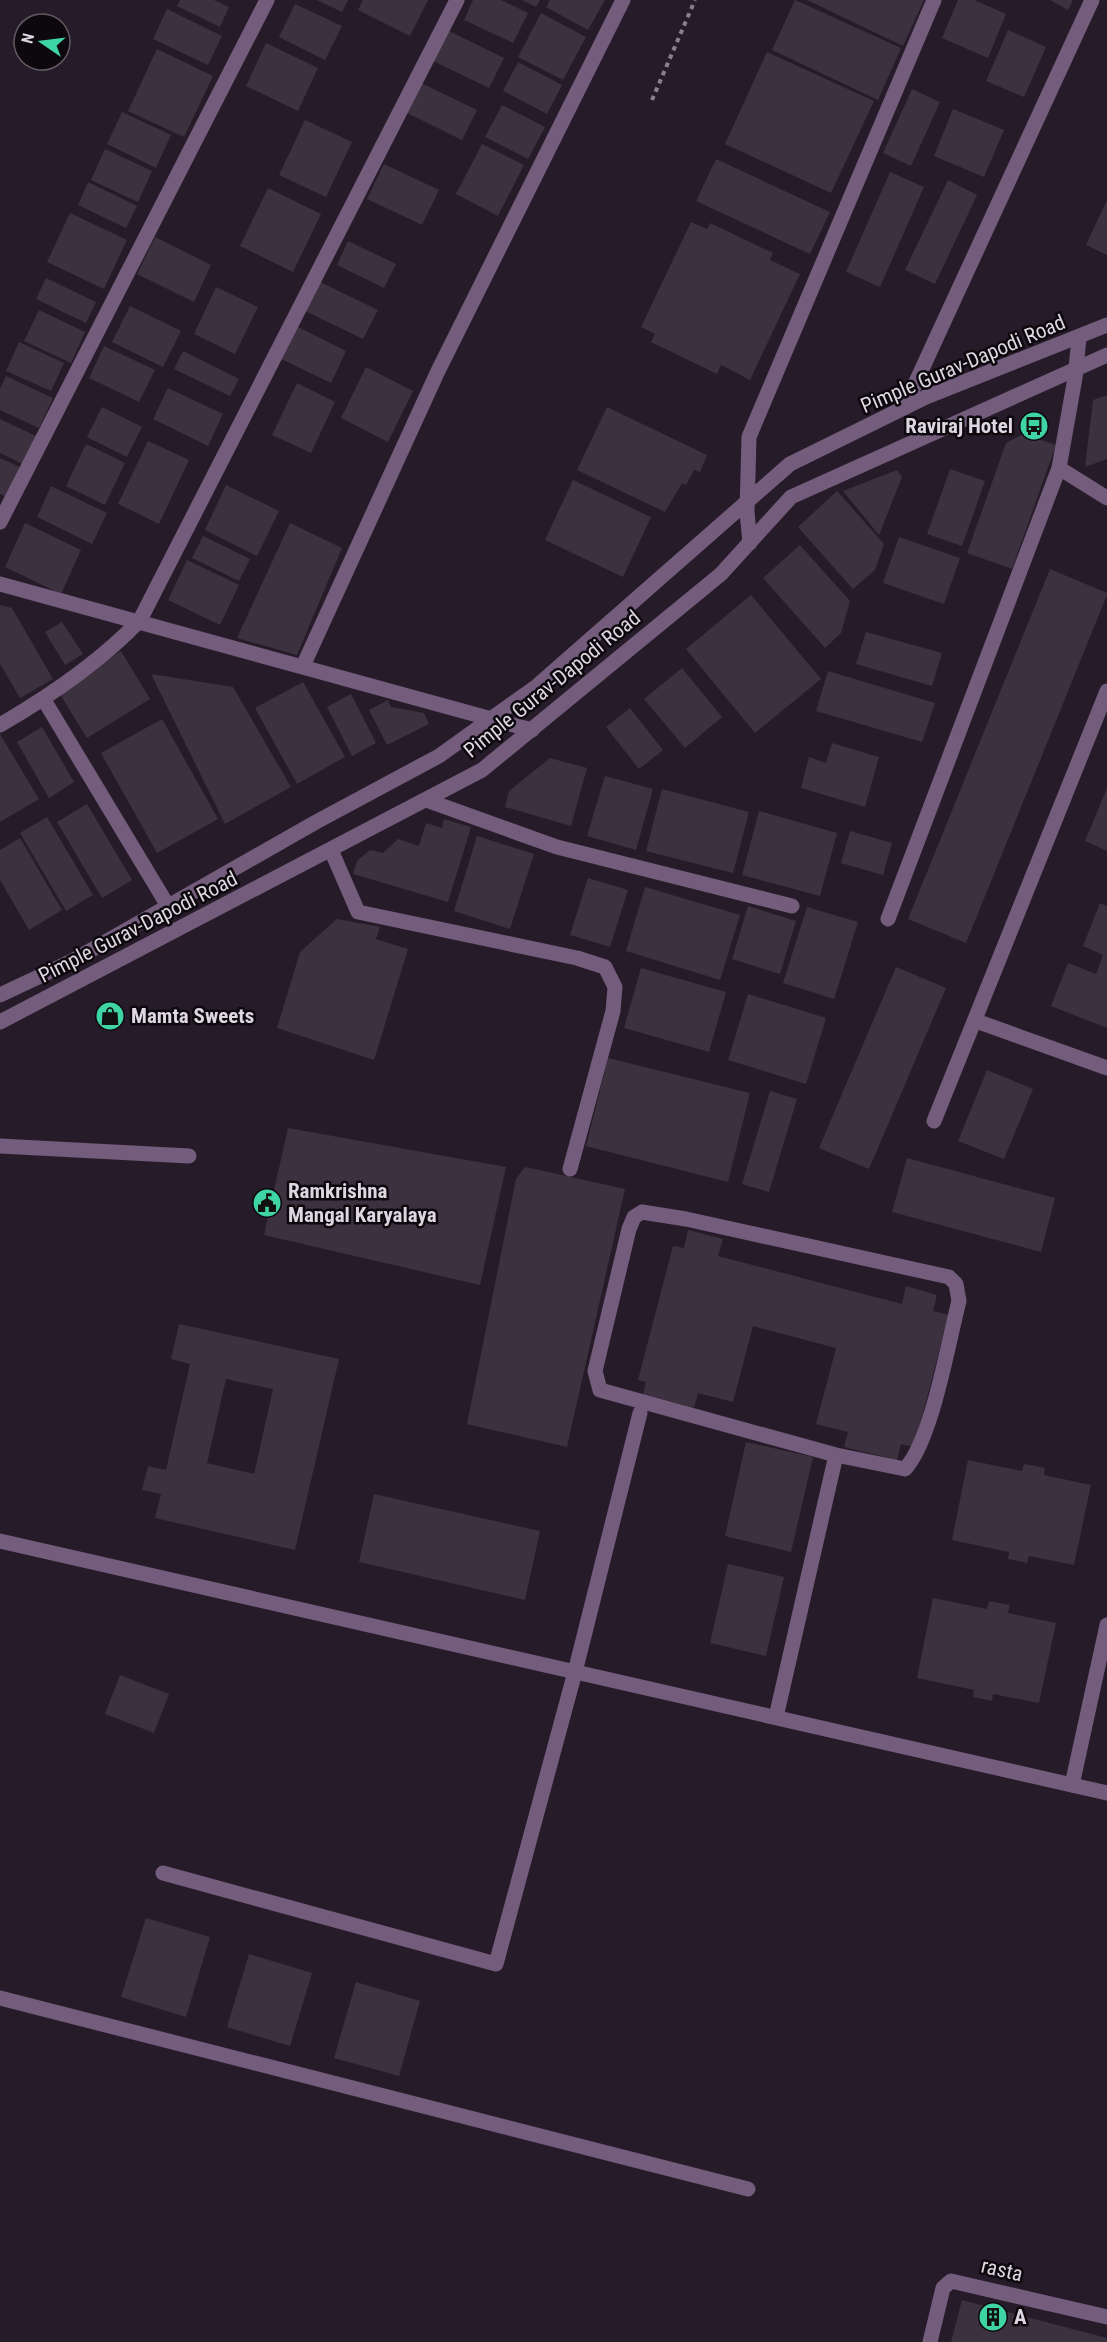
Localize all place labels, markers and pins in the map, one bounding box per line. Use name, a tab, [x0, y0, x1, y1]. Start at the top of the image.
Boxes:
bus stop icon: Raviraj Hotel	[1018, 410, 1050, 442]
place label: Raviraj Hotel	[905, 414, 1013, 438]
shop icon: Mamta Sweets	[94, 1000, 126, 1032]
place label: Mamta Sweets	[131, 1004, 254, 1028]
place label: Ramkrishna Mangal Karyalaya	[288, 1179, 437, 1227]
public building icon: Ramkrishna Mangal Karyalaya	[251, 1187, 283, 1219]
building icon: A	[977, 2301, 1009, 2333]
place label: A	[1014, 2305, 1027, 2329]

